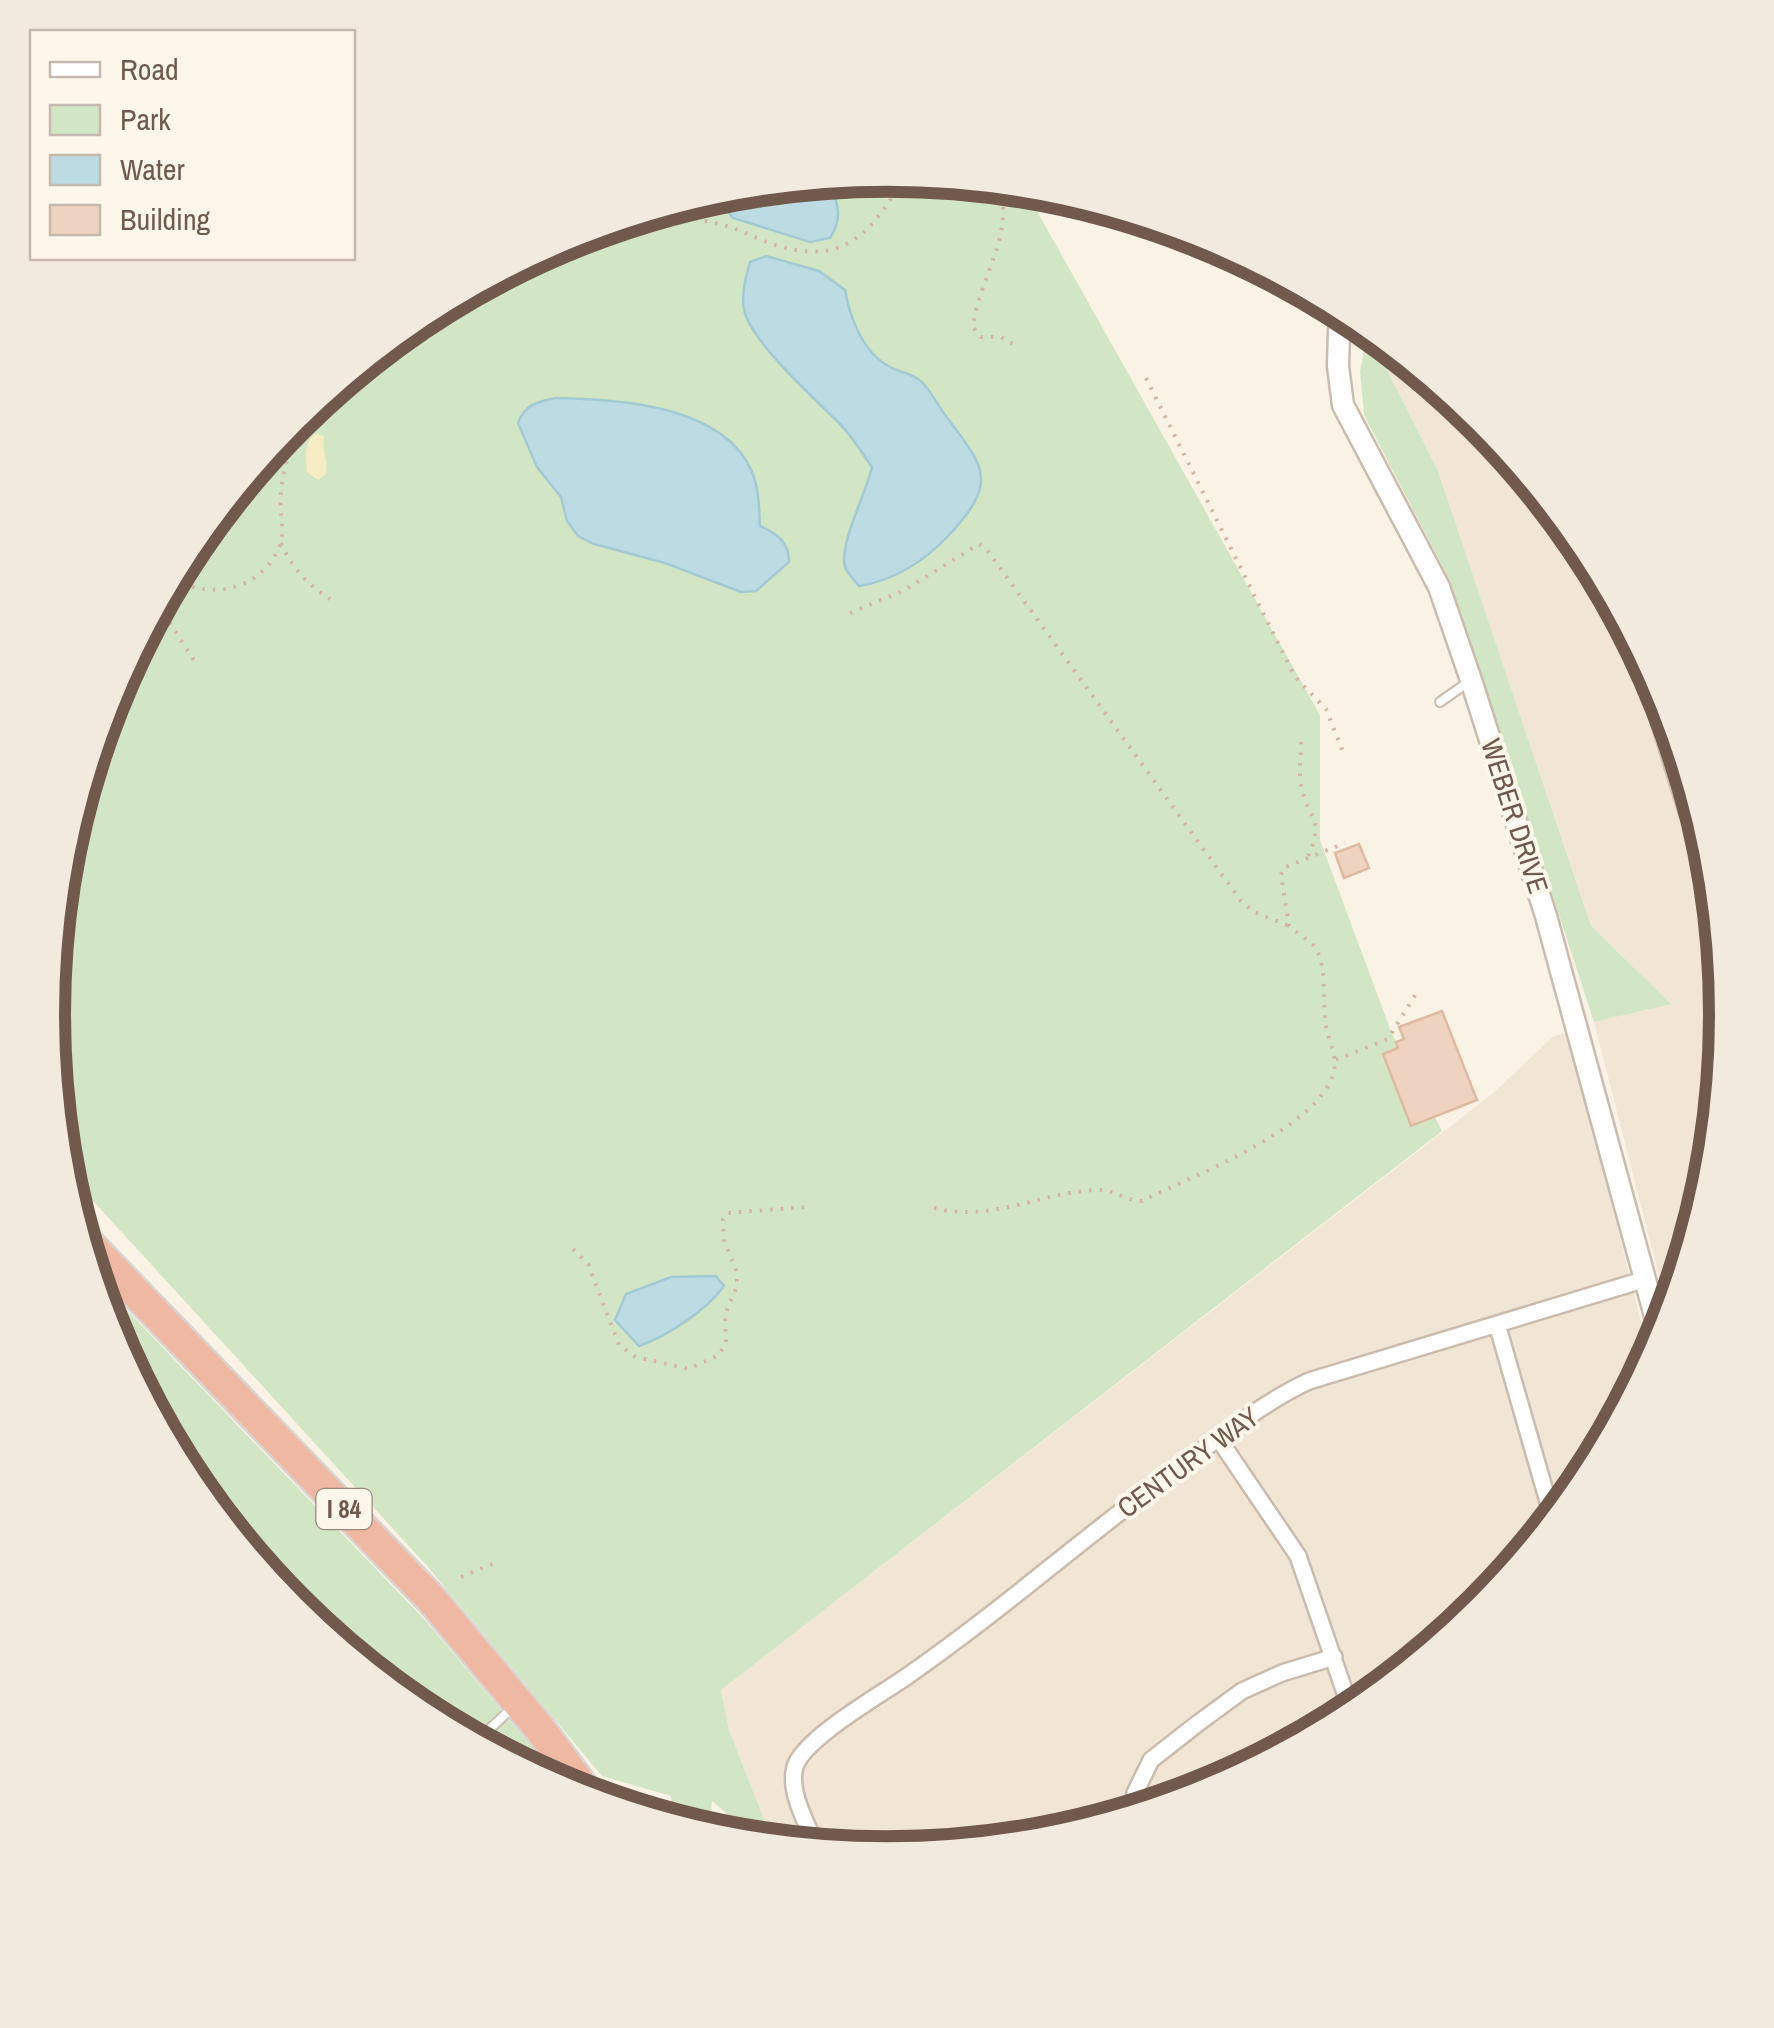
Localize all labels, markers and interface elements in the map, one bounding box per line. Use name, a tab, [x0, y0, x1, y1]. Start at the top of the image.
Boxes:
legend	[30, 30, 355, 260]
text: Road	[120, 49, 179, 89]
text: Park	[120, 99, 171, 139]
text: Water	[120, 149, 186, 189]
text: Building	[120, 199, 211, 239]
street label: WEBER DRIVE	[1472, 734, 1558, 898]
street label: CENTURY WAY	[1110, 1397, 1267, 1526]
road number: I 84	[316, 1489, 372, 1529]

